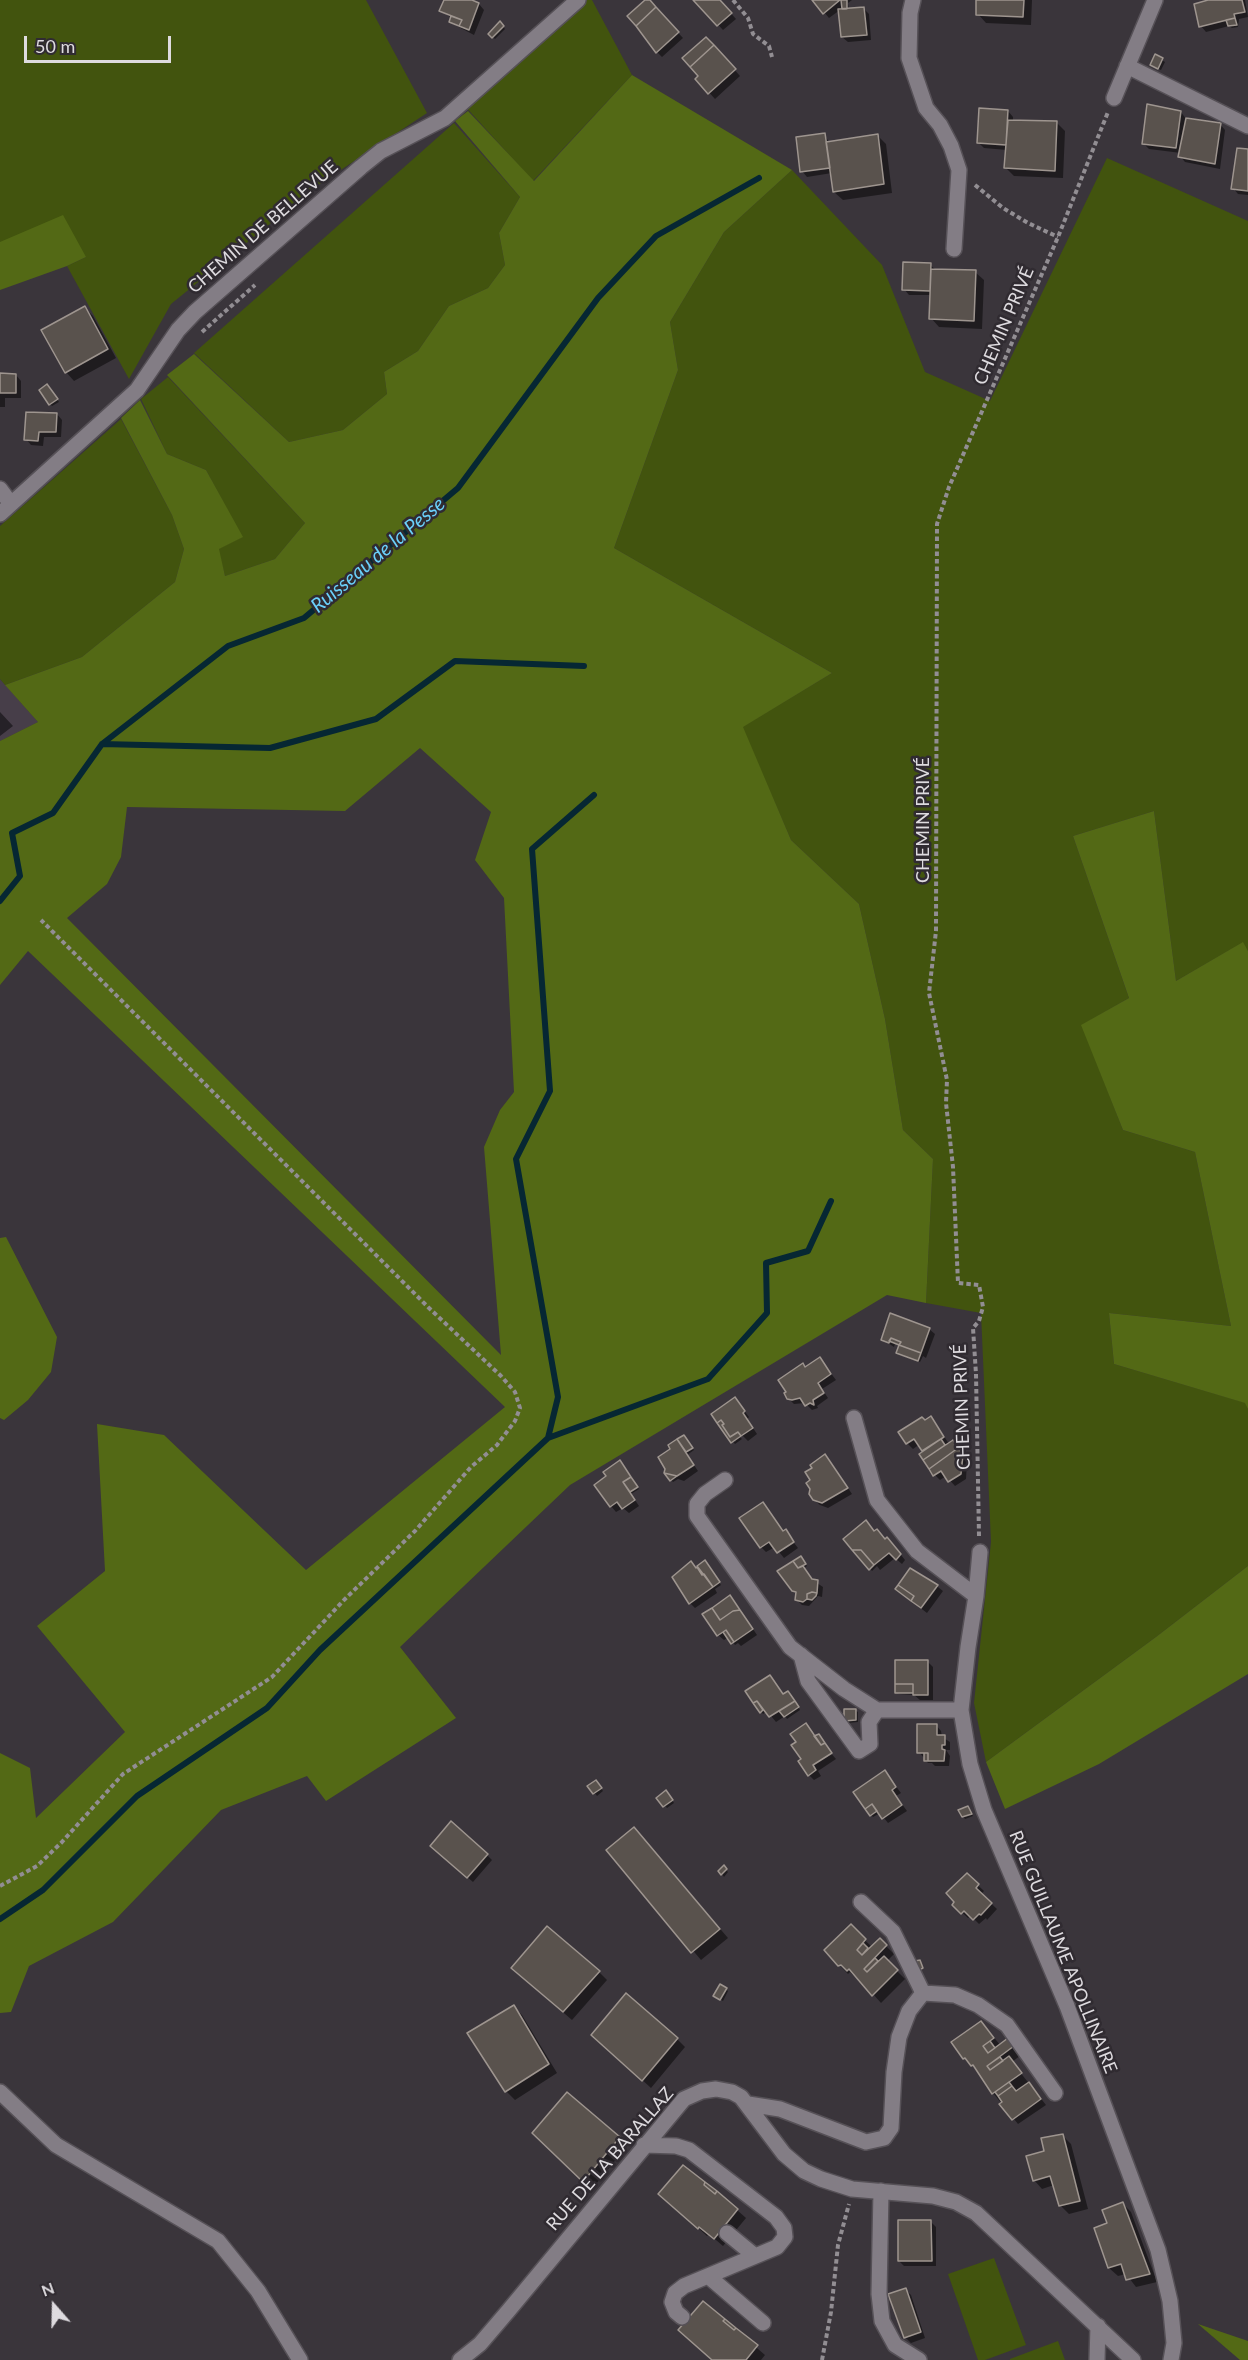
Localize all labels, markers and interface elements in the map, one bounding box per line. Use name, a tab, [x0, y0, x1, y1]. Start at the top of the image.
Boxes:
scale bar	[27, 24, 174, 62]
text: 50 m	[35, 35, 75, 57]
street label: CHEMIN DE BELLEVUE	[184, 156, 342, 298]
street label: CHEMIN PRIVÉ	[969, 264, 1039, 388]
water label: Ruisseau de la Pesse	[306, 492, 450, 618]
street label: CHEMIN PRIVÉ	[912, 757, 934, 883]
street label: CHEMIN PRIVÉ	[949, 1344, 975, 1470]
street label: RUE GUILLAUME APOLLINAIRE	[1004, 1828, 1122, 2076]
street label: RUE DE LA BARALLAZ	[542, 2083, 678, 2235]
north arrow	[24, 2276, 84, 2336]
text: N	[39, 2278, 57, 2300]

